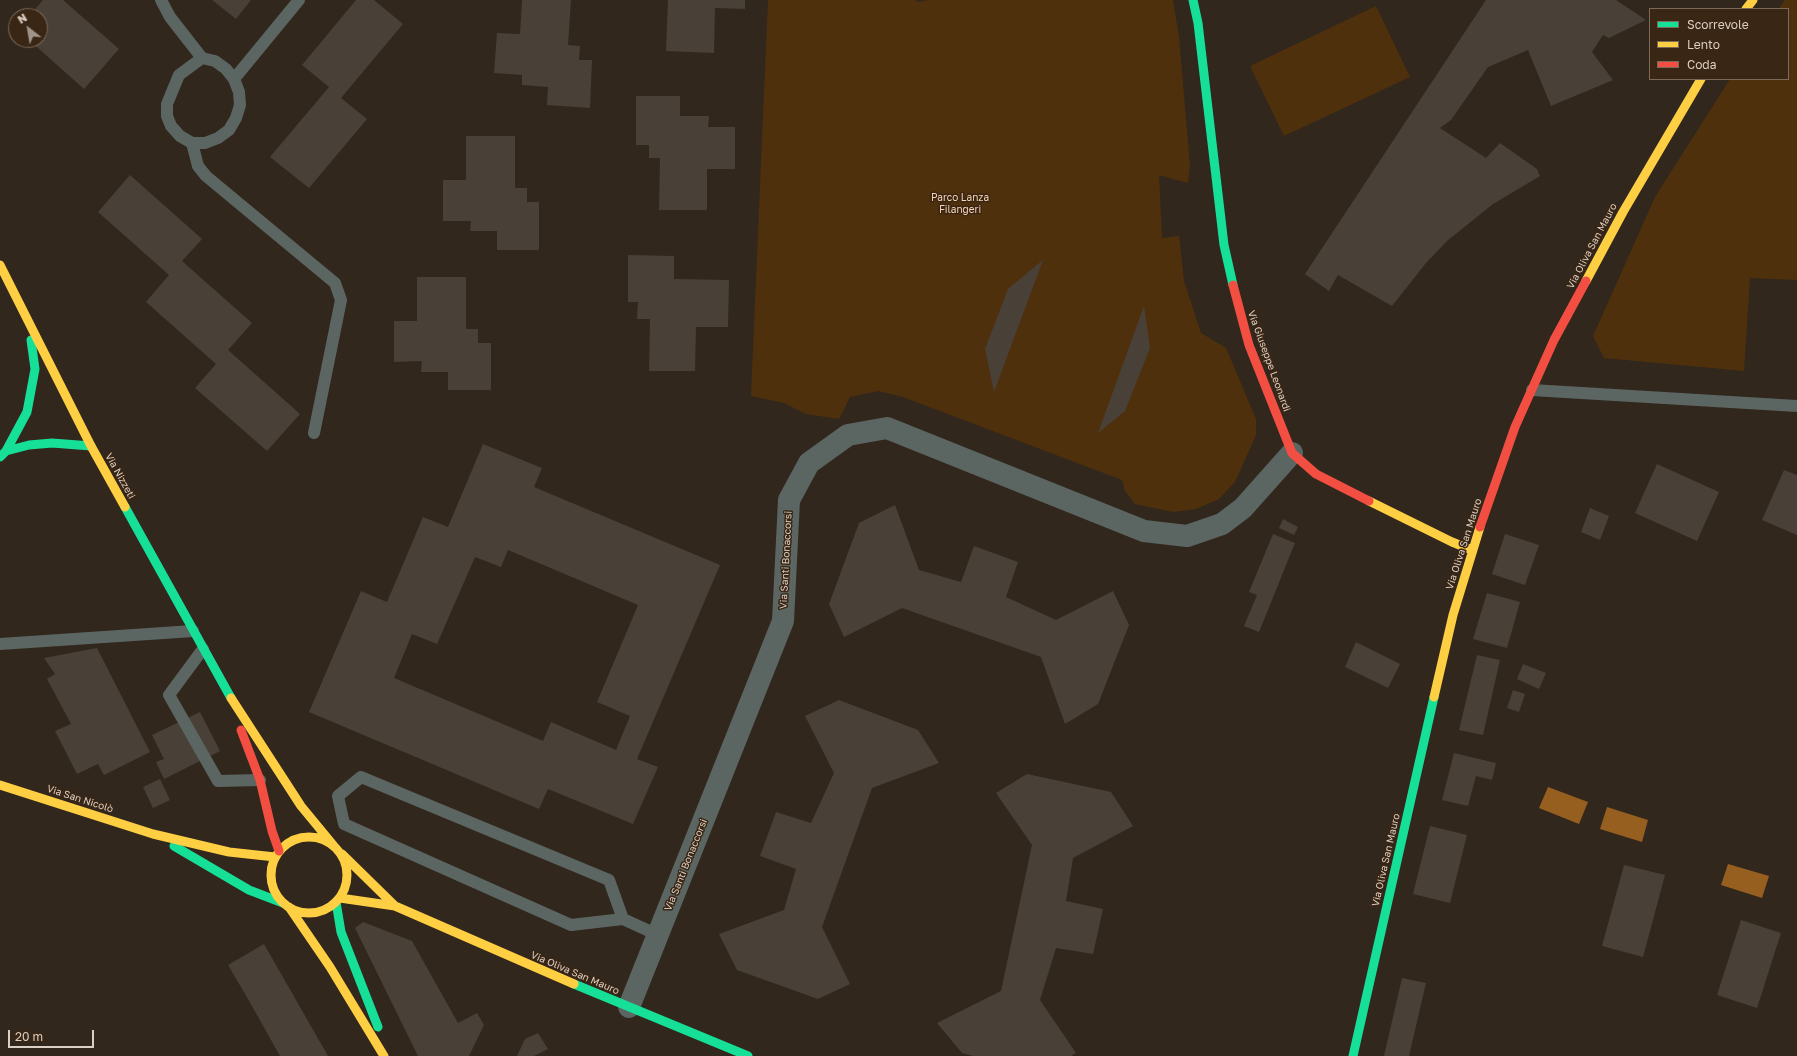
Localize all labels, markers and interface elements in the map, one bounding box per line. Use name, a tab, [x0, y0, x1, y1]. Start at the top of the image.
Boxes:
north arrow	[8, 8, 48, 48]
legend	[1649, 8, 1789, 80]
text: N	[15, 10, 29, 26]
text: Scorrevole	[1687, 17, 1749, 32]
text: Lento	[1687, 37, 1720, 52]
text: Coda	[1687, 57, 1717, 72]
park label: Parco Lanza Filangeri	[931, 192, 989, 216]
street label: Via Oliva San Mauro	[1564, 201, 1620, 291]
street label: Via Giuseppe Leonardi	[1245, 309, 1293, 413]
street label: Via Nizzeti	[102, 451, 138, 501]
street label: Via Oliva San Mauro	[1444, 497, 1484, 591]
street label: Via Santi Bonaccorsi	[777, 511, 795, 609]
street label: Via San Nicolò	[45, 783, 115, 815]
street label: Via Oliva San Mauro	[1369, 812, 1403, 908]
street label: Via Santi Bonaccorsi	[662, 817, 710, 913]
street label: Via Oliva San Mauro	[529, 949, 621, 997]
scale bar	[10, 1022, 96, 1048]
text: 20 m	[15, 1029, 43, 1044]

